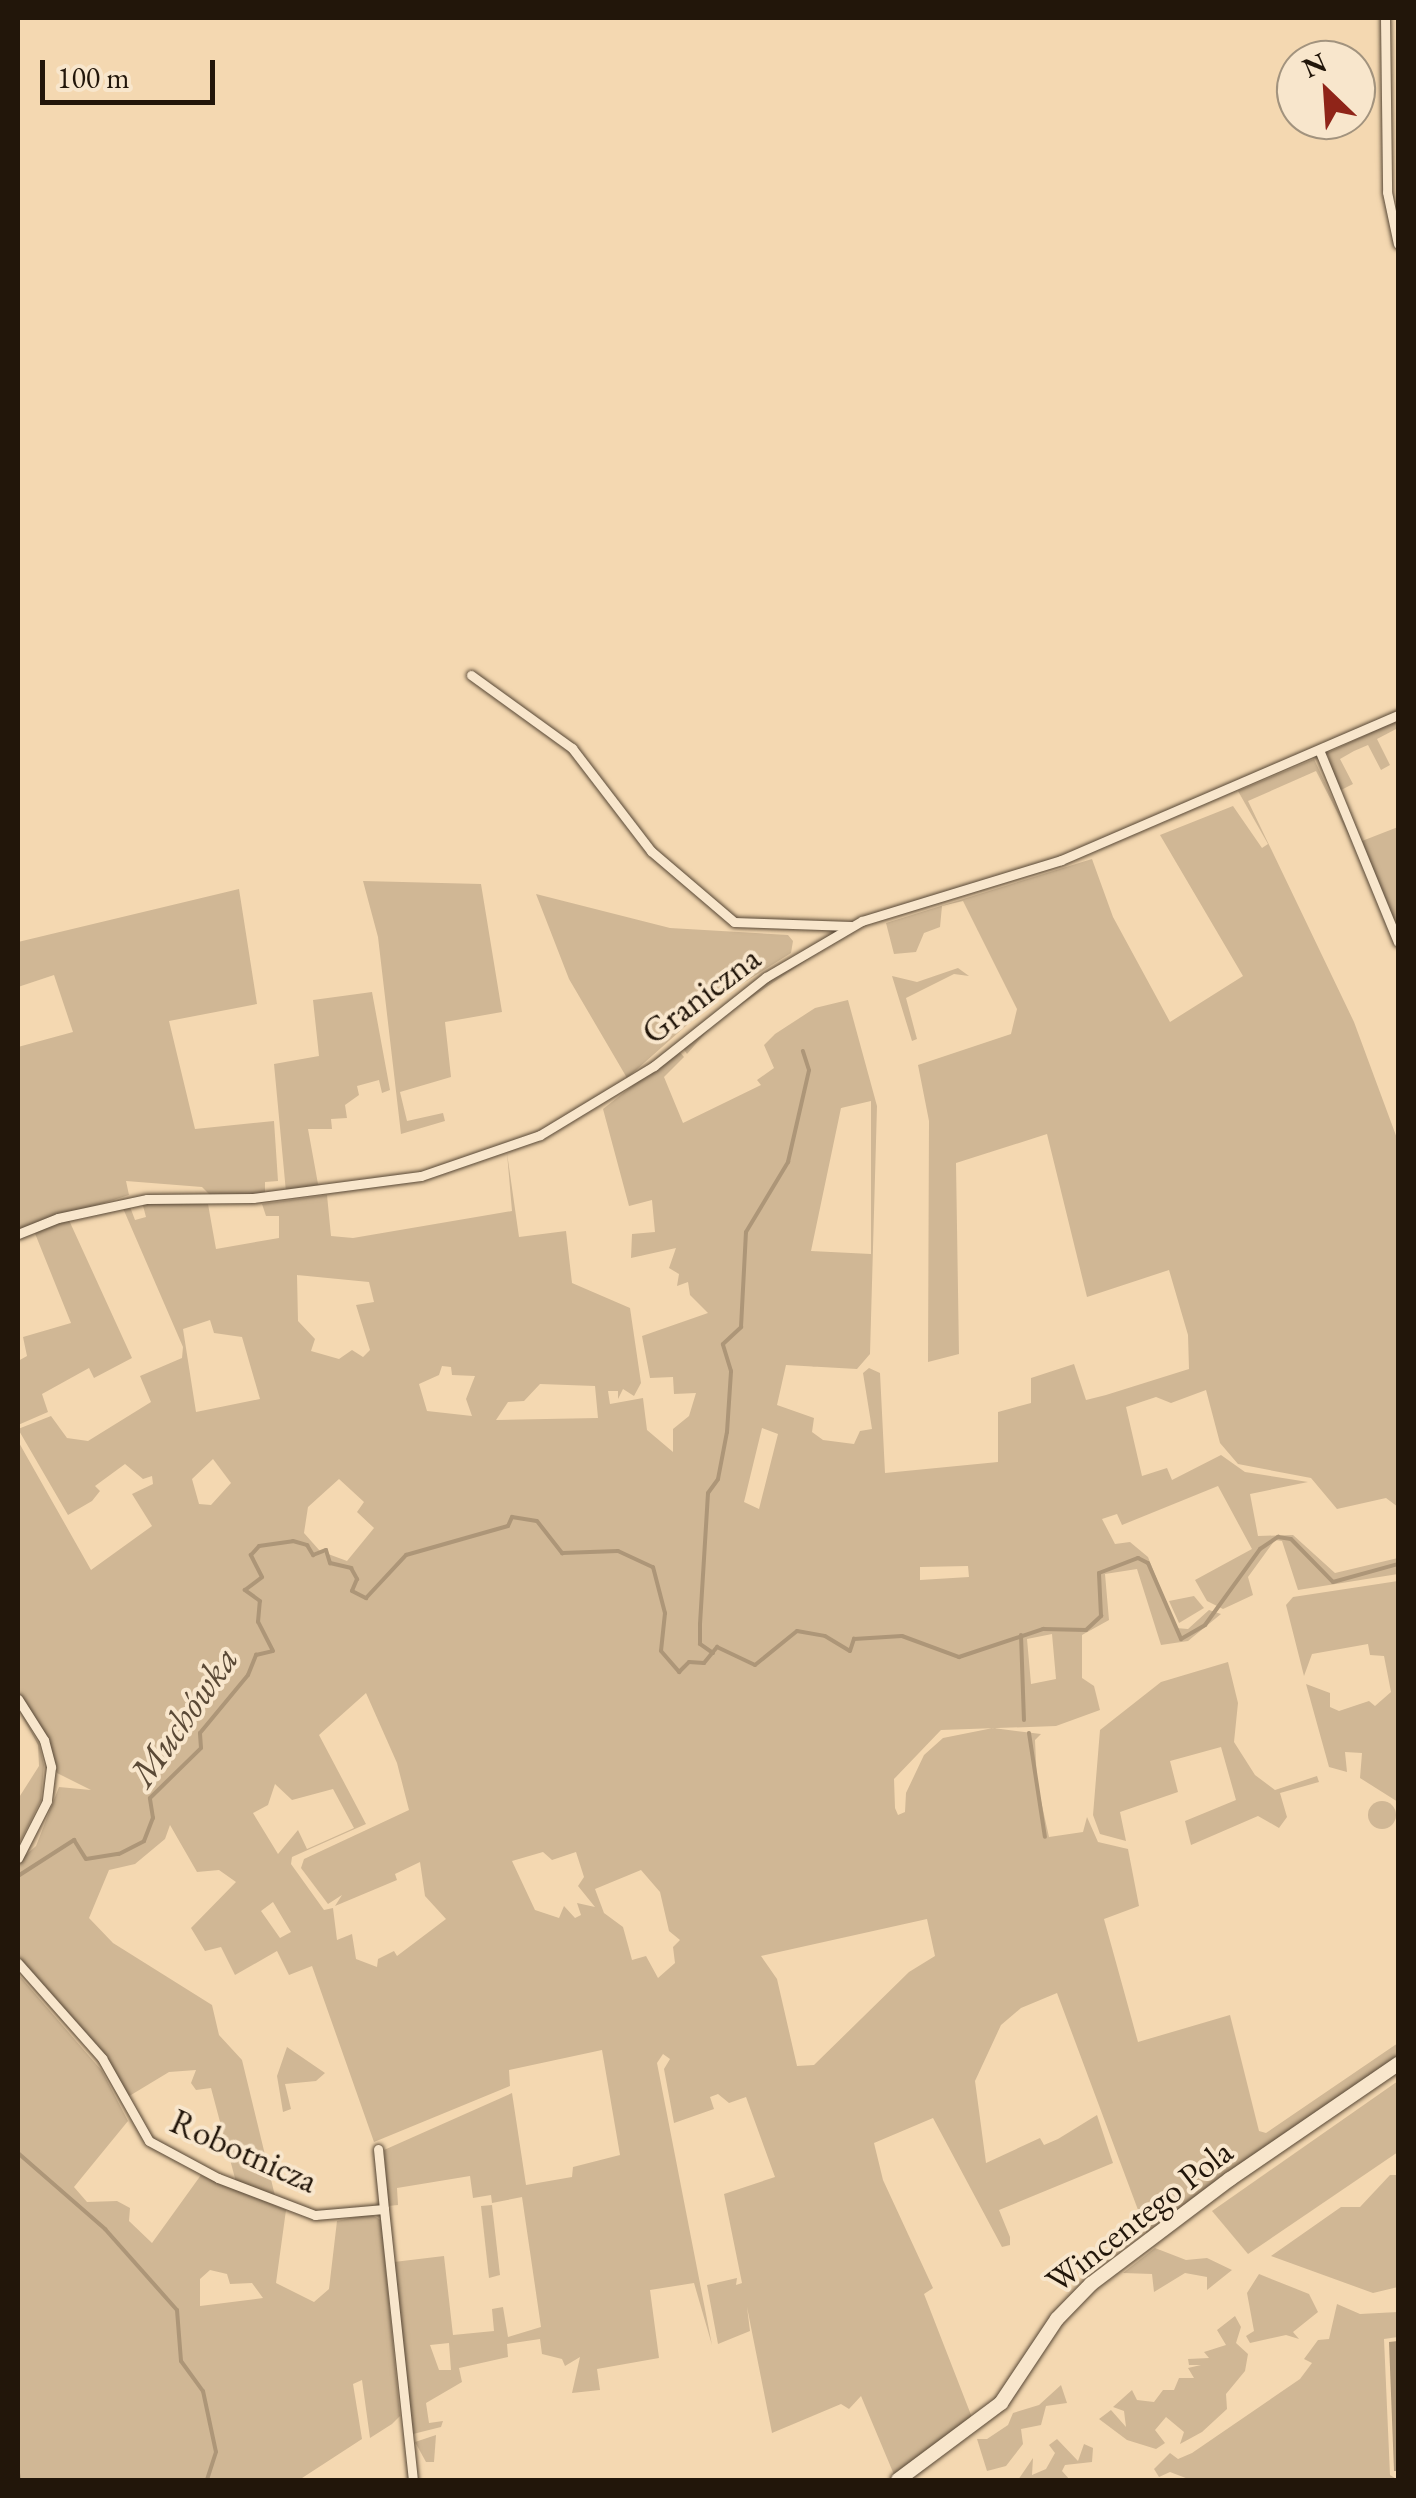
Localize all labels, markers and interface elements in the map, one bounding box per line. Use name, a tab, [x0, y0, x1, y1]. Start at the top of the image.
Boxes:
scale bar	[45, 40, 220, 102]
north arrow	[1276, 40, 1376, 140]
text: N	[1296, 44, 1332, 86]
text: 100 m	[57, 58, 130, 97]
street label: Graniczna	[634, 937, 768, 1053]
water label: Muchówka	[118, 1637, 248, 1795]
street label: Robotnicza	[164, 2100, 324, 2202]
street label: Wincentego Pola	[1037, 2130, 1241, 2302]

